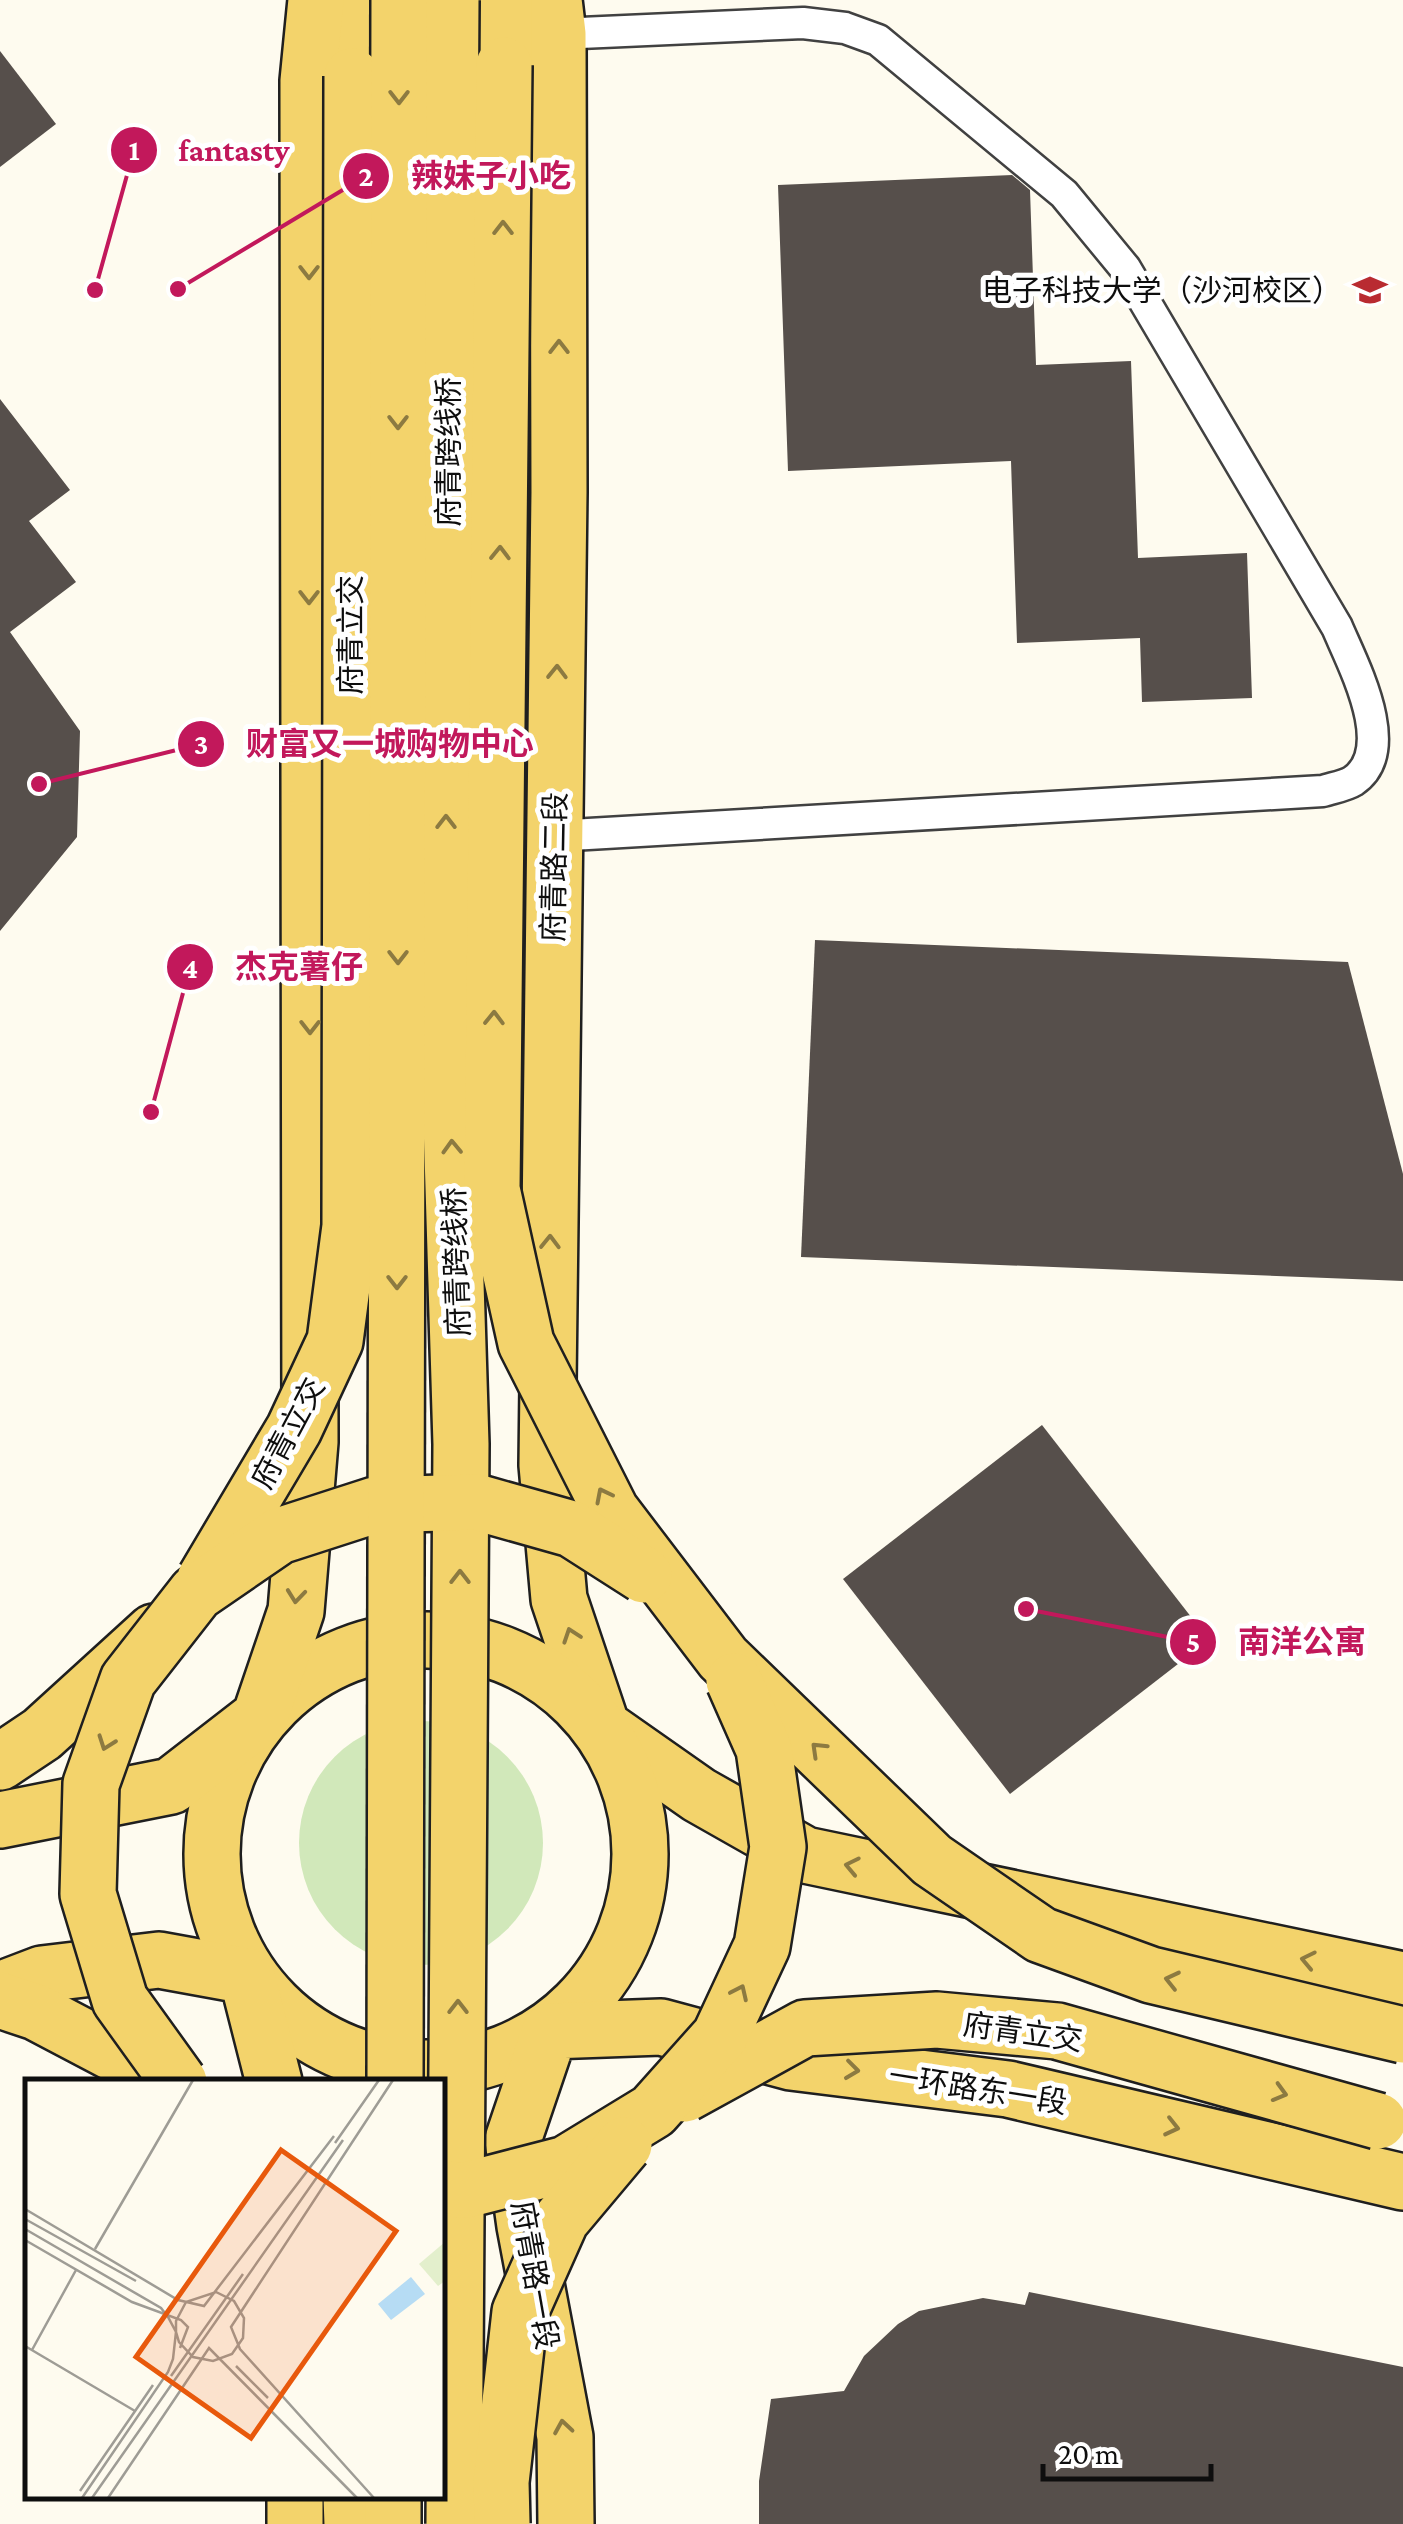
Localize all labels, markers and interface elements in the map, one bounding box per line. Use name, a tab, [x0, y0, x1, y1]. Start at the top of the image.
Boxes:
one-way arrow	[388, 90, 410, 106]
callout: fantasty	[109, 119, 310, 181]
text: fantasty	[179, 132, 290, 168]
text: 1	[128, 133, 140, 166]
callout: 辣妹子小吃	[341, 145, 591, 207]
text: 辣妹子小吃	[411, 158, 571, 194]
text: 2	[358, 159, 374, 192]
one-way arrow	[492, 219, 514, 234]
one-way arrow	[298, 265, 319, 281]
school or university icon: 电子科技大学（沙河校区）	[1351, 271, 1389, 309]
place label: 电子科技大学（沙河校区）	[982, 274, 1342, 307]
one-way arrow	[548, 339, 570, 354]
street label: 府青跨线桥	[432, 377, 465, 527]
one-way arrow	[387, 416, 409, 431]
one-way arrow	[490, 544, 511, 560]
street label: 府青立交	[334, 575, 367, 695]
one-way arrow	[298, 590, 320, 606]
one-way arrow	[546, 664, 567, 680]
callout: 财富又一城购物中心	[176, 713, 554, 775]
text: 财富又一城购物中心	[246, 726, 534, 762]
text: 3	[194, 727, 208, 760]
street label: 府青路二段	[536, 792, 572, 942]
one-way arrow	[435, 813, 457, 828]
callout: 杰克薯仔	[165, 936, 383, 998]
text: 杰克薯仔	[235, 949, 363, 985]
one-way arrow	[387, 950, 409, 966]
text: 4	[182, 951, 198, 984]
one-way arrow	[483, 1009, 505, 1024]
one-way arrow	[299, 1020, 321, 1036]
one-way arrow	[442, 1138, 463, 1154]
street label: 府青跨线桥	[437, 1186, 475, 1338]
one-way arrow	[539, 1234, 560, 1250]
one-way arrow	[386, 1276, 408, 1291]
street label: 府青立交	[245, 1372, 331, 1494]
one-way arrow	[596, 1488, 616, 1506]
one-way arrow	[450, 1568, 471, 1584]
one-way arrow	[286, 1589, 308, 1605]
callout: 南洋公寓	[1168, 1611, 1386, 1673]
text: 南洋公寓	[1238, 1624, 1366, 1660]
text: 5	[1186, 1625, 1200, 1658]
one-way arrow	[562, 1627, 583, 1644]
one-way arrow	[97, 1733, 118, 1750]
one-way arrow	[811, 1743, 829, 1761]
one-way arrow	[844, 1856, 861, 1877]
one-way arrow	[1299, 1951, 1316, 1972]
one-way arrow	[1164, 1971, 1181, 1992]
one-way arrow	[728, 1984, 748, 2002]
one-way arrow	[447, 1998, 469, 2014]
street label: 府青立交	[961, 2007, 1085, 2057]
one-way arrow	[845, 2059, 861, 2080]
street label: 一环路东一段	[887, 2059, 1069, 2119]
inset map	[25, 2079, 445, 2499]
one-way arrow	[1271, 2082, 1288, 2103]
one-way arrow	[1163, 2115, 1180, 2136]
street label: 府青路一段	[506, 2198, 564, 2352]
one-way arrow	[553, 2419, 574, 2435]
scale bar	[1043, 2419, 1210, 2481]
text: 20 m	[1058, 2437, 1119, 2470]

